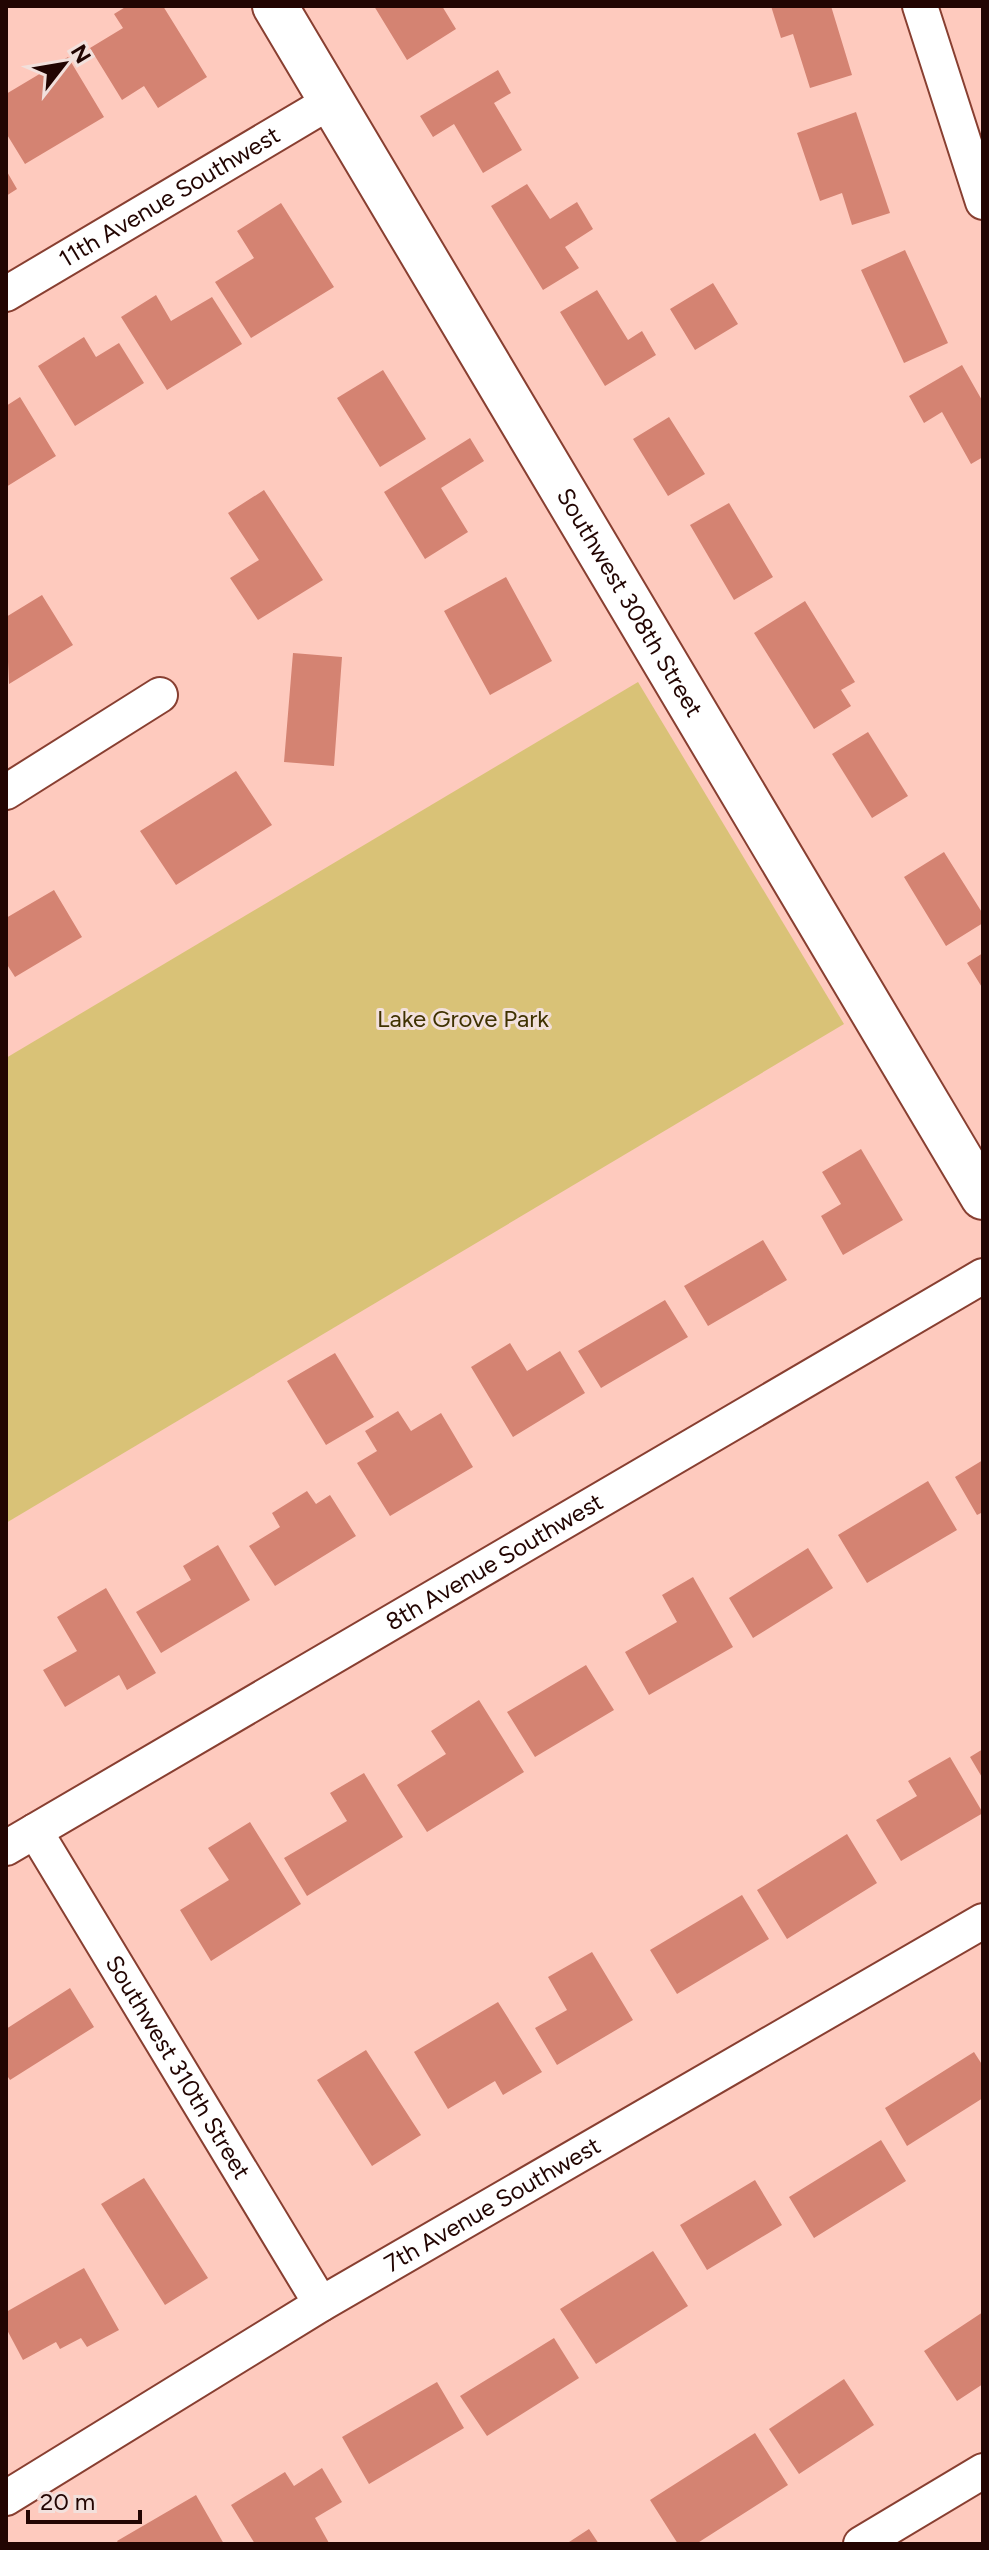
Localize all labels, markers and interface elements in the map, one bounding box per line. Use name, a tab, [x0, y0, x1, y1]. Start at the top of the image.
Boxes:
north arrow	[24, 24, 104, 104]
text: N	[65, 40, 97, 68]
street label: 11th Avenue Southwest	[54, 120, 285, 273]
street label: Southwest 308th Street	[551, 483, 709, 722]
park label: Lake Grove Park	[377, 1004, 549, 1033]
street label: 8th Avenue Southwest	[380, 1487, 608, 1636]
street label: Southwest 310th Street	[100, 1950, 257, 2184]
street label: 7th Avenue Southwest	[379, 2131, 605, 2278]
scale bar	[28, 2474, 140, 2524]
text: 20 m	[40, 2487, 95, 2516]

